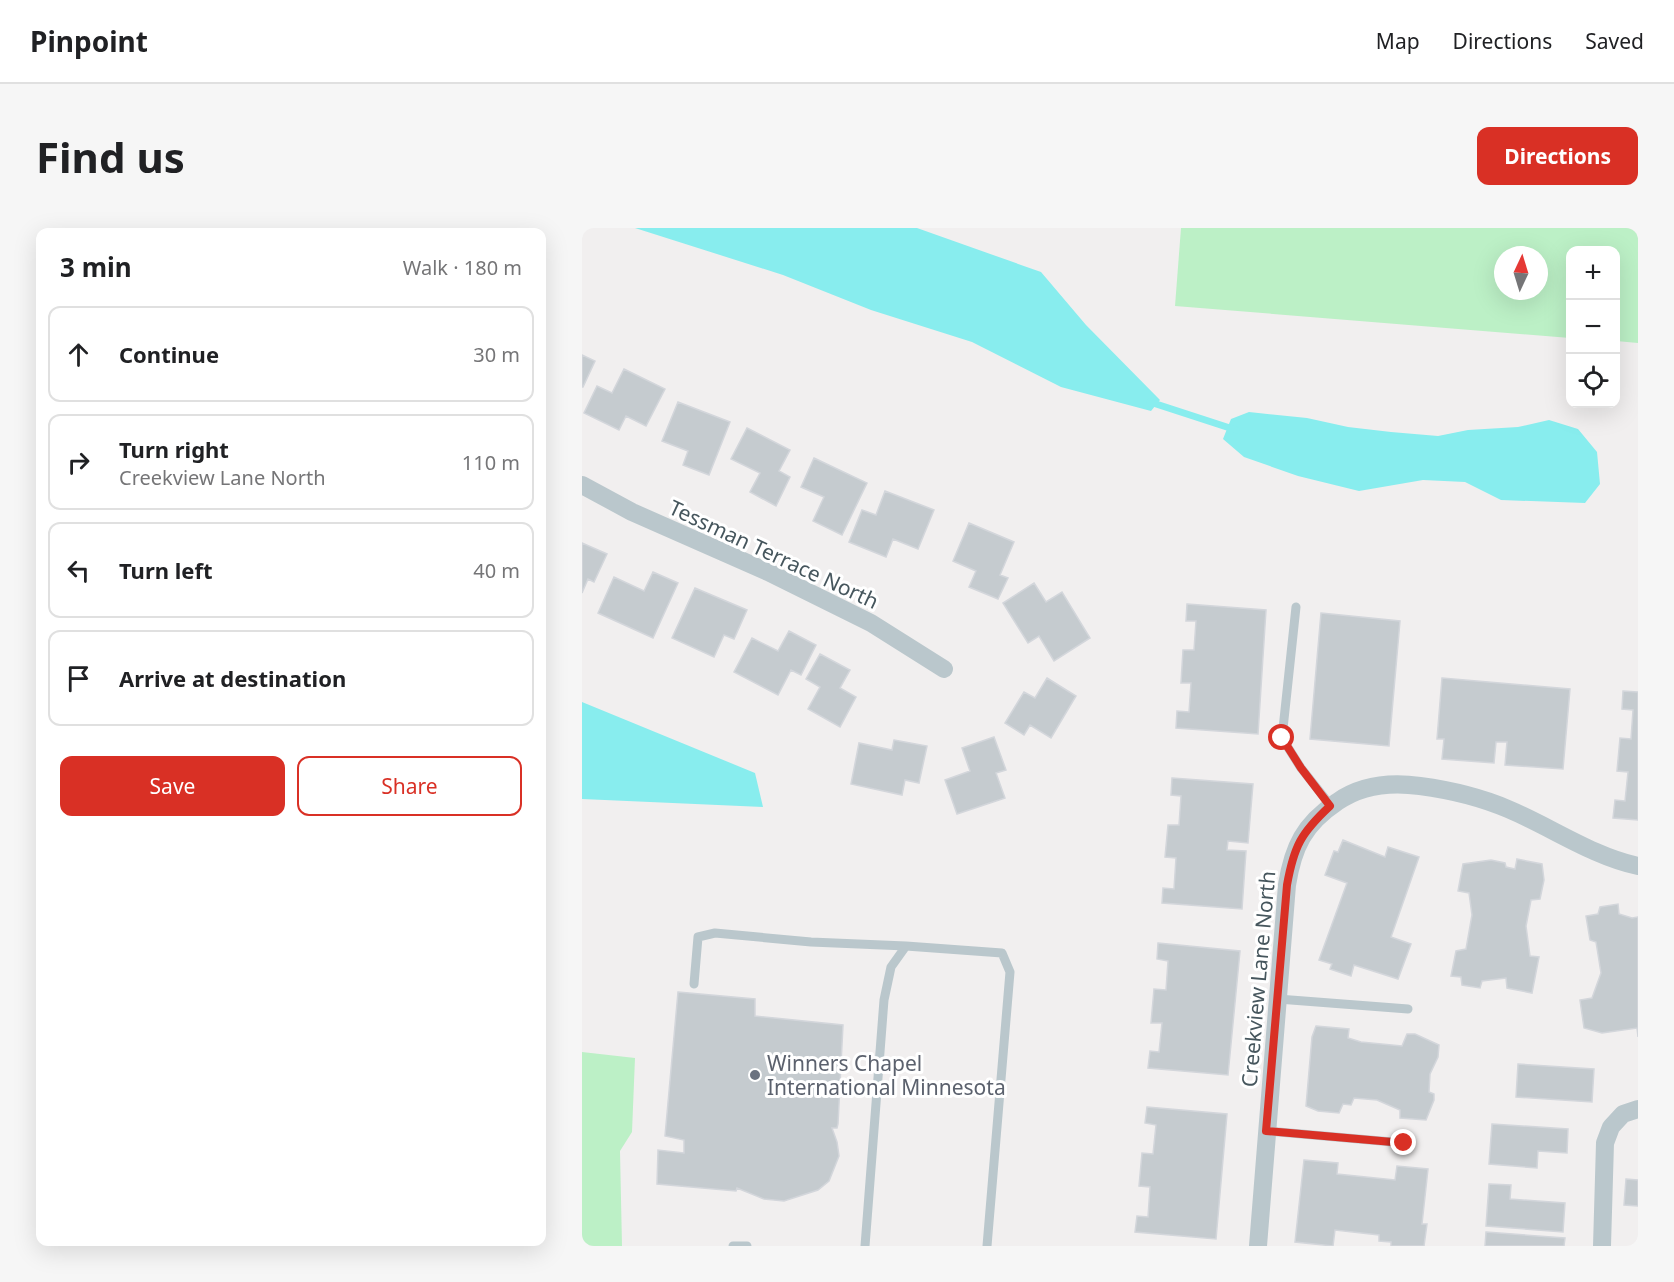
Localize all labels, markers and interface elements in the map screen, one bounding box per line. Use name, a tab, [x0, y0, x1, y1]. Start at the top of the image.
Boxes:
text: Pinpoint	[30, 22, 148, 60]
text: Map	[1376, 27, 1420, 55]
text: Directions	[1453, 27, 1552, 55]
text: Saved	[1585, 27, 1644, 55]
button: Directions	[1477, 127, 1638, 185]
text: Find us	[36, 128, 185, 185]
north arrow	[1494, 246, 1548, 300]
map controls	[1566, 246, 1620, 408]
button: +	[1566, 246, 1620, 300]
text: 3 min	[60, 249, 132, 285]
text: Walk · 180 m	[403, 254, 522, 281]
button: −	[1566, 300, 1620, 354]
icon: ahead	[62, 338, 95, 371]
text: Continue	[119, 339, 219, 369]
text: 30 m	[473, 341, 520, 368]
button: locate	[1566, 354, 1620, 408]
text: Turn right	[119, 434, 229, 464]
icon: right	[62, 446, 95, 479]
text: 110 m	[462, 449, 520, 476]
text: Creekview Lane North	[119, 464, 326, 491]
street label: Tessman Terrace North	[665, 493, 883, 615]
icon: left	[62, 554, 95, 587]
text: Turn left	[119, 555, 213, 585]
text: 40 m	[473, 557, 520, 584]
icon: arrive	[62, 662, 95, 695]
text: Arrive at destination	[119, 663, 346, 693]
route start	[1268, 724, 1294, 750]
button: Save	[60, 756, 285, 816]
button: Share	[297, 756, 522, 816]
street label: Creekview Lane North	[1235, 870, 1281, 1088]
place label: Winners Chapel International Minnesota	[767, 1049, 1006, 1101]
marker: Winners Chapel International Minnesota	[748, 1068, 762, 1082]
route end	[1390, 1129, 1416, 1155]

